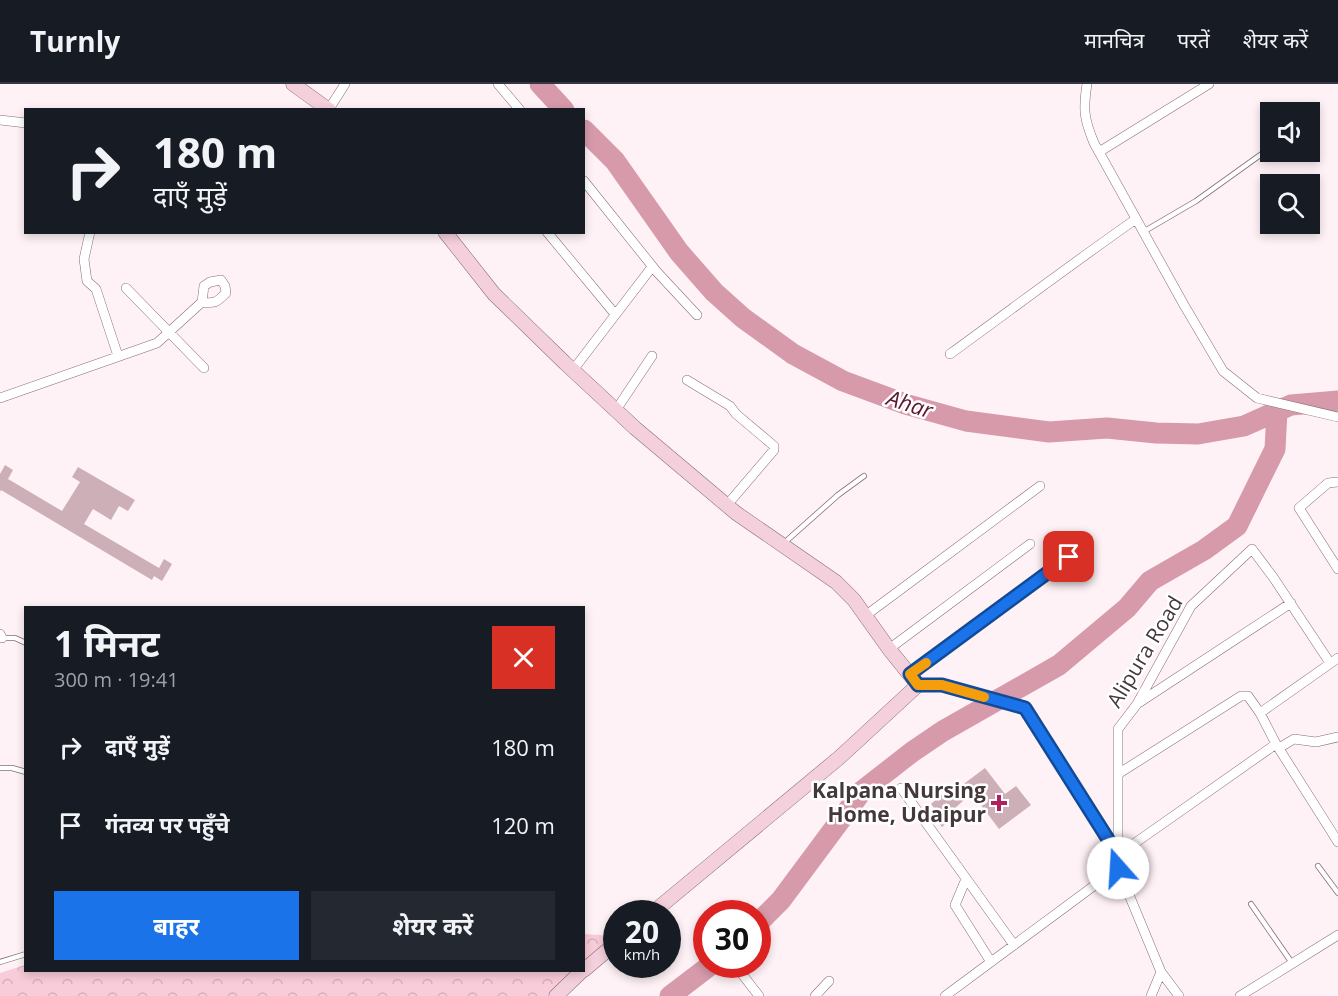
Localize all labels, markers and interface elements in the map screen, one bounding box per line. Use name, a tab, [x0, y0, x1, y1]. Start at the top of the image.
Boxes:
text: Turnly	[30, 22, 120, 60]
text: मानचित्र	[1084, 26, 1144, 54]
text: परतें	[1177, 26, 1210, 54]
text: शेयर करें	[1243, 26, 1308, 54]
map controls	[1260, 102, 1320, 234]
button: sound	[1260, 102, 1320, 162]
text: 180 m	[153, 123, 277, 180]
icon: right	[54, 132, 132, 210]
button: search	[1260, 174, 1320, 234]
text: दाएँ मुड़ें	[153, 177, 227, 214]
water label: Ahar	[882, 381, 938, 425]
pin	[1043, 531, 1094, 582]
icon: arrive	[1052, 540, 1085, 573]
street label: Alipura Road	[1100, 591, 1188, 712]
text: 1 मिनट	[54, 619, 160, 668]
button: close	[492, 626, 555, 689]
text: 300 m · 19:41	[54, 666, 179, 693]
icon: right	[54, 731, 87, 764]
text: दाएँ मुड़ें	[105, 731, 170, 761]
text: 180 m	[491, 732, 555, 762]
place label: Kalpana Nursing Home, Udaipur	[812, 776, 986, 828]
marker: Kalpana Nursing Home, Udaipur	[990, 794, 1008, 812]
icon: arrive	[54, 809, 87, 842]
text: गंतव्य पर पहुँचे	[105, 809, 230, 839]
text: 120 m	[491, 810, 555, 840]
position arrow	[1086, 836, 1150, 900]
button: बाहर	[54, 891, 299, 960]
button: शेयर करें	[311, 891, 555, 960]
speed limit sign: 30	[693, 900, 771, 978]
text: 20	[625, 911, 659, 952]
text: km/h	[624, 944, 660, 964]

